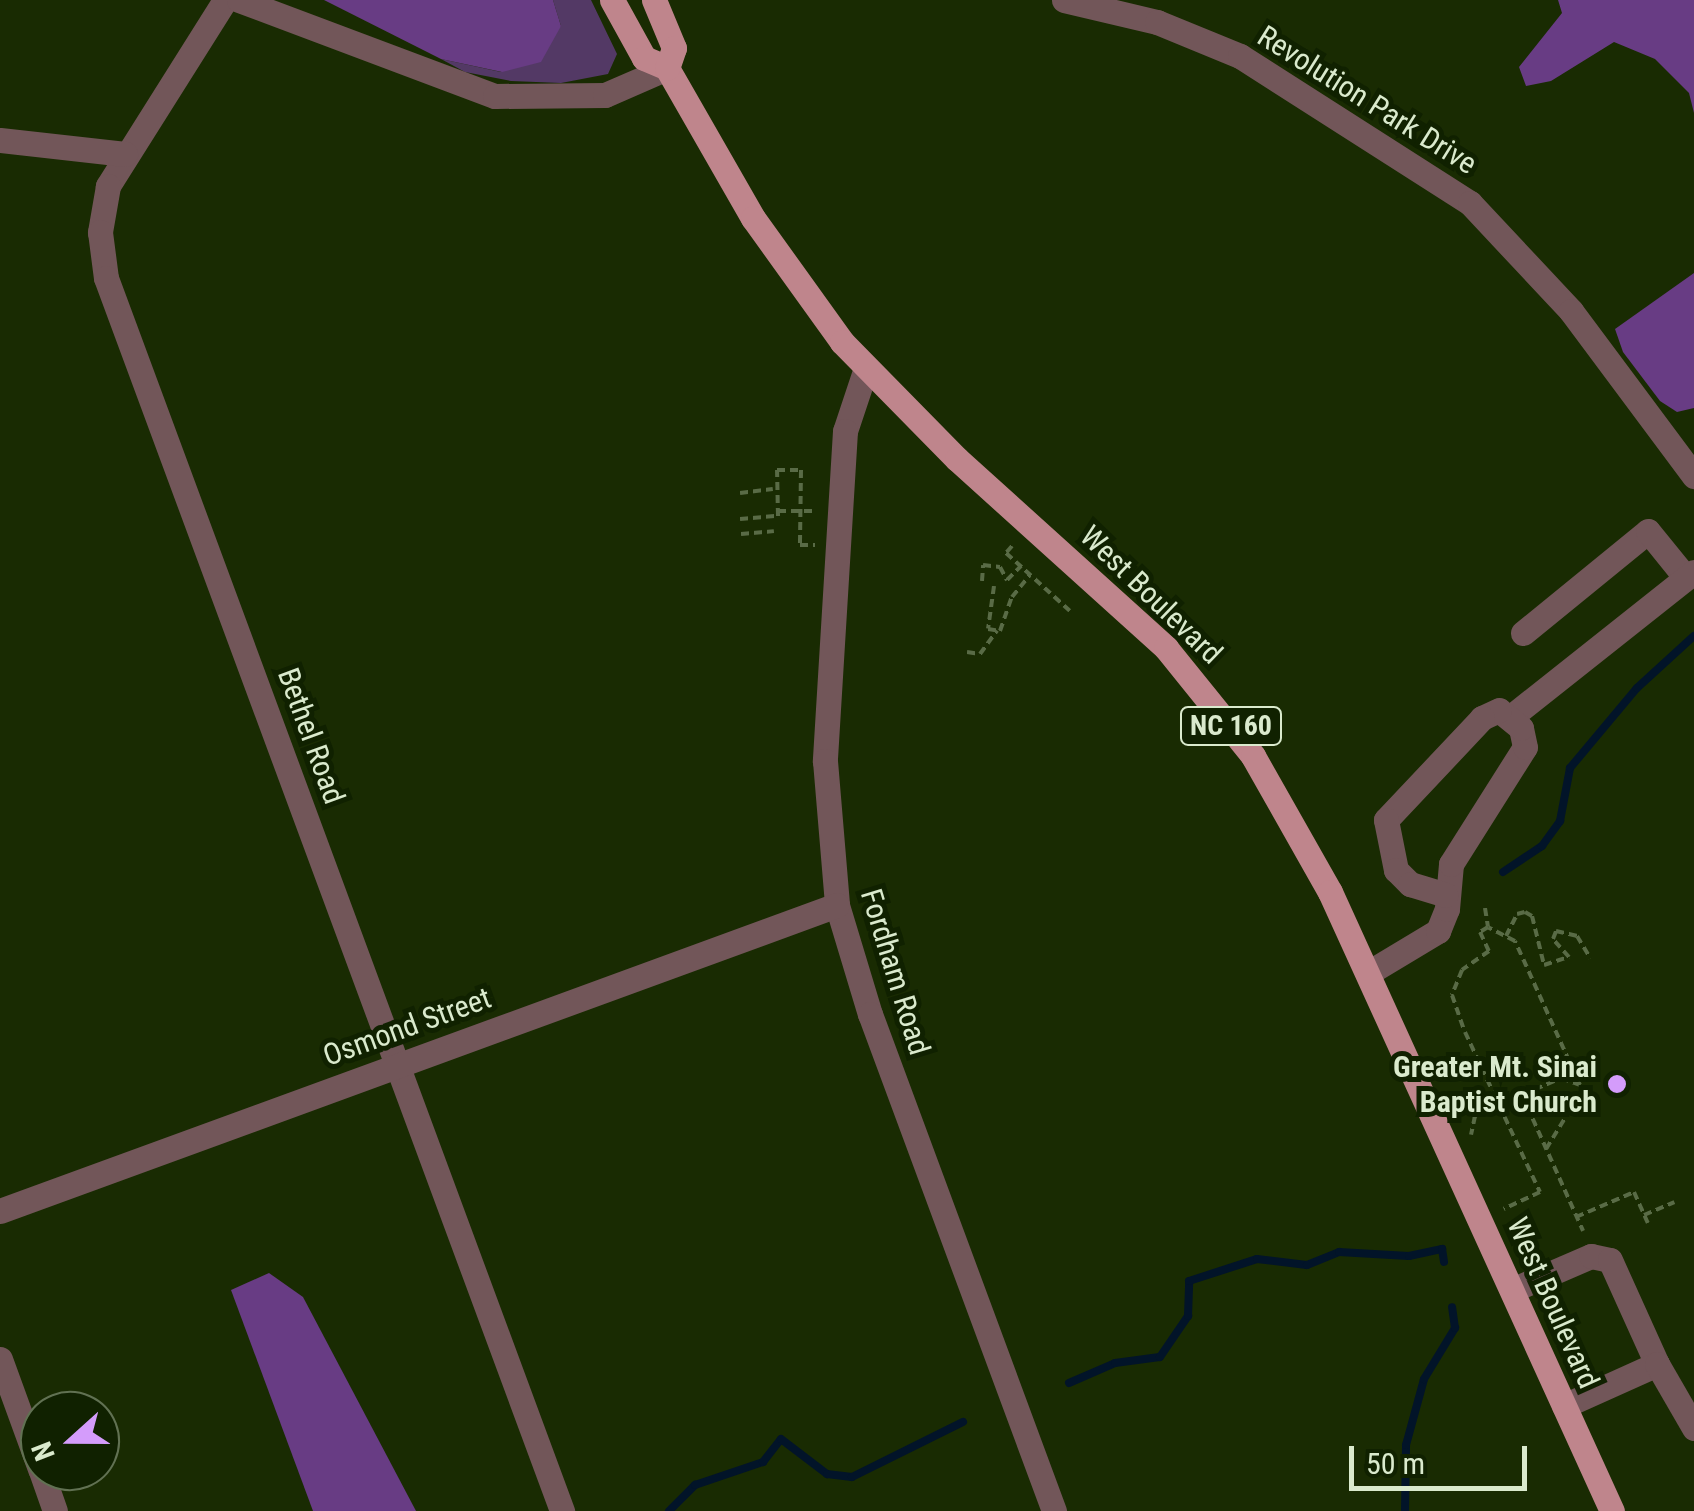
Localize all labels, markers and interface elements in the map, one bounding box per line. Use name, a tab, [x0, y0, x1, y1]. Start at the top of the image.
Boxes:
street label: Revolution Park Drive	[1251, 18, 1483, 182]
street label: West Boulevard	[1073, 518, 1229, 672]
street label: Bethel Road	[270, 663, 352, 809]
road number: NC 160	[1178, 703, 1284, 749]
street label: Fordham Road	[853, 885, 937, 1059]
street label: Osmond Street	[318, 980, 496, 1074]
place label: Greater Mt. Sinai Baptist Church	[1393, 1049, 1597, 1120]
marker: Greater Mt. Sinai Baptist Church	[1606, 1073, 1628, 1095]
street label: West Boulevard	[1499, 1212, 1607, 1394]
north arrow	[20, 1391, 120, 1491]
scale bar	[1354, 1426, 1532, 1488]
text: N	[25, 1437, 62, 1465]
text: 50 m	[1366, 1446, 1425, 1481]

